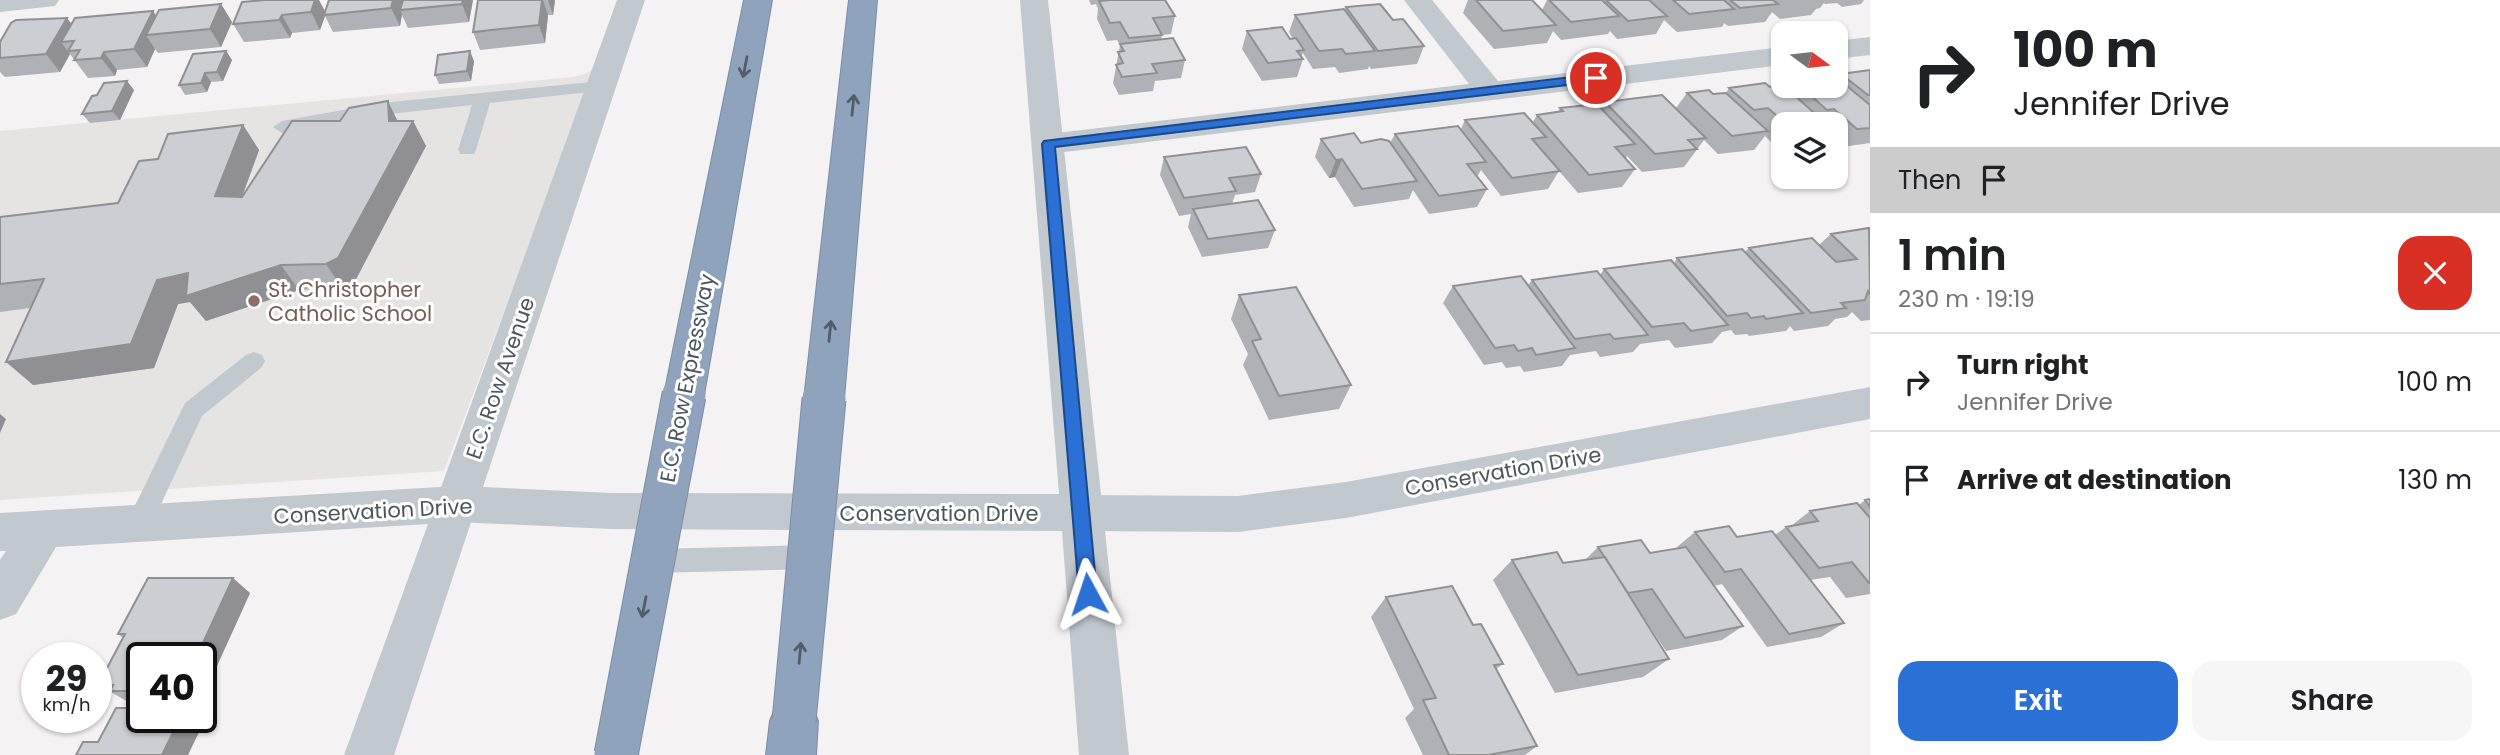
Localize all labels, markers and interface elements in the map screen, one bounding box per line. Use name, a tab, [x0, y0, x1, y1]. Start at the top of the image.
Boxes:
text: 100 m	[2013, 16, 2158, 84]
north arrow	[1771, 21, 1848, 98]
map controls	[1771, 21, 1848, 189]
icon: right	[1898, 28, 1989, 119]
pin	[1566, 48, 1626, 108]
one-way arrow	[738, 55, 752, 78]
icon: arrive	[1577, 59, 1615, 97]
text: Jennifer Drive	[2013, 81, 2230, 126]
one-way arrow	[846, 94, 859, 116]
button: layers	[1771, 112, 1848, 189]
icon: arrive	[1975, 161, 2013, 199]
text: Then	[1898, 162, 1961, 198]
text: 1 min	[1898, 226, 2007, 285]
button: close	[2398, 236, 2472, 310]
street label: E.C. Row Expressway	[653, 271, 721, 485]
place label: St. Christopher Catholic School	[268, 275, 432, 328]
text: 230 m · 19:19	[1898, 283, 2035, 315]
marker: St. Christopher Catholic School	[246, 293, 262, 309]
street label: E.C. Row Avenue	[459, 293, 541, 463]
one-way arrow	[824, 320, 837, 343]
text: Turn right	[1957, 347, 2089, 383]
icon: right	[1898, 363, 1936, 401]
text: 100 m	[2397, 364, 2472, 400]
text: Jennifer Drive	[1957, 386, 2113, 418]
street label: Conservation Drive	[1403, 439, 1603, 503]
icon: arrive	[1898, 461, 1936, 499]
text: Arrive at destination	[1957, 462, 2232, 498]
text: 130 m	[2398, 462, 2472, 498]
street label: Conservation Drive	[273, 491, 473, 531]
street label: Conservation Drive	[840, 499, 1038, 528]
position arrow	[1051, 557, 1125, 631]
one-way arrow	[637, 595, 650, 617]
speed limit sign: 40	[126, 642, 217, 733]
one-way arrow	[794, 642, 807, 664]
text: 29	[46, 654, 87, 703]
button: Exit	[1898, 661, 2178, 741]
button: Share	[2192, 661, 2472, 741]
text: km/h	[43, 692, 90, 717]

